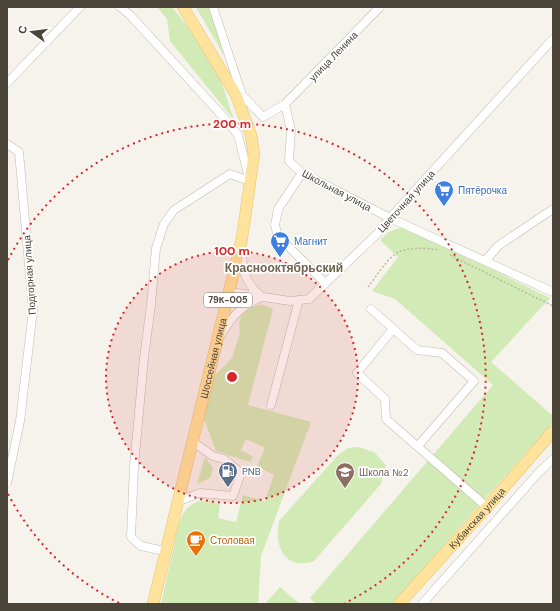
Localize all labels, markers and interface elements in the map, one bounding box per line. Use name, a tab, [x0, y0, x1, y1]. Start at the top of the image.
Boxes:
north arrow	[12, 12, 52, 52]
text: С	[15, 24, 30, 35]
street label: улица Ленина	[306, 28, 361, 84]
text: 200 m	[213, 116, 251, 132]
street label: Школьная улица	[300, 167, 374, 214]
street label: Цветочная улица	[375, 167, 438, 235]
supermarket icon: Пятёрочка	[433, 179, 455, 207]
place label: Пятёрочка	[458, 184, 507, 197]
supermarket icon: Магнит	[269, 230, 291, 258]
street label: Подгорная улица	[20, 234, 39, 315]
place label: Магнит	[294, 235, 328, 248]
text: 100 m	[214, 243, 250, 259]
district label: Краснооктябрьский	[225, 260, 343, 276]
road number: 79К-005	[204, 293, 252, 307]
street label: Шоссейная улица	[197, 316, 229, 400]
centre of rings	[225, 370, 239, 384]
fuel station icon: PNB	[217, 460, 239, 488]
school or university icon: Школа №2	[334, 461, 356, 489]
place label: PNB	[242, 465, 261, 478]
place label: Школа №2	[359, 466, 409, 479]
street label: Кубанская улица	[446, 484, 508, 552]
cafe icon: Столовая	[185, 529, 207, 557]
place label: Столовая	[210, 534, 255, 547]

